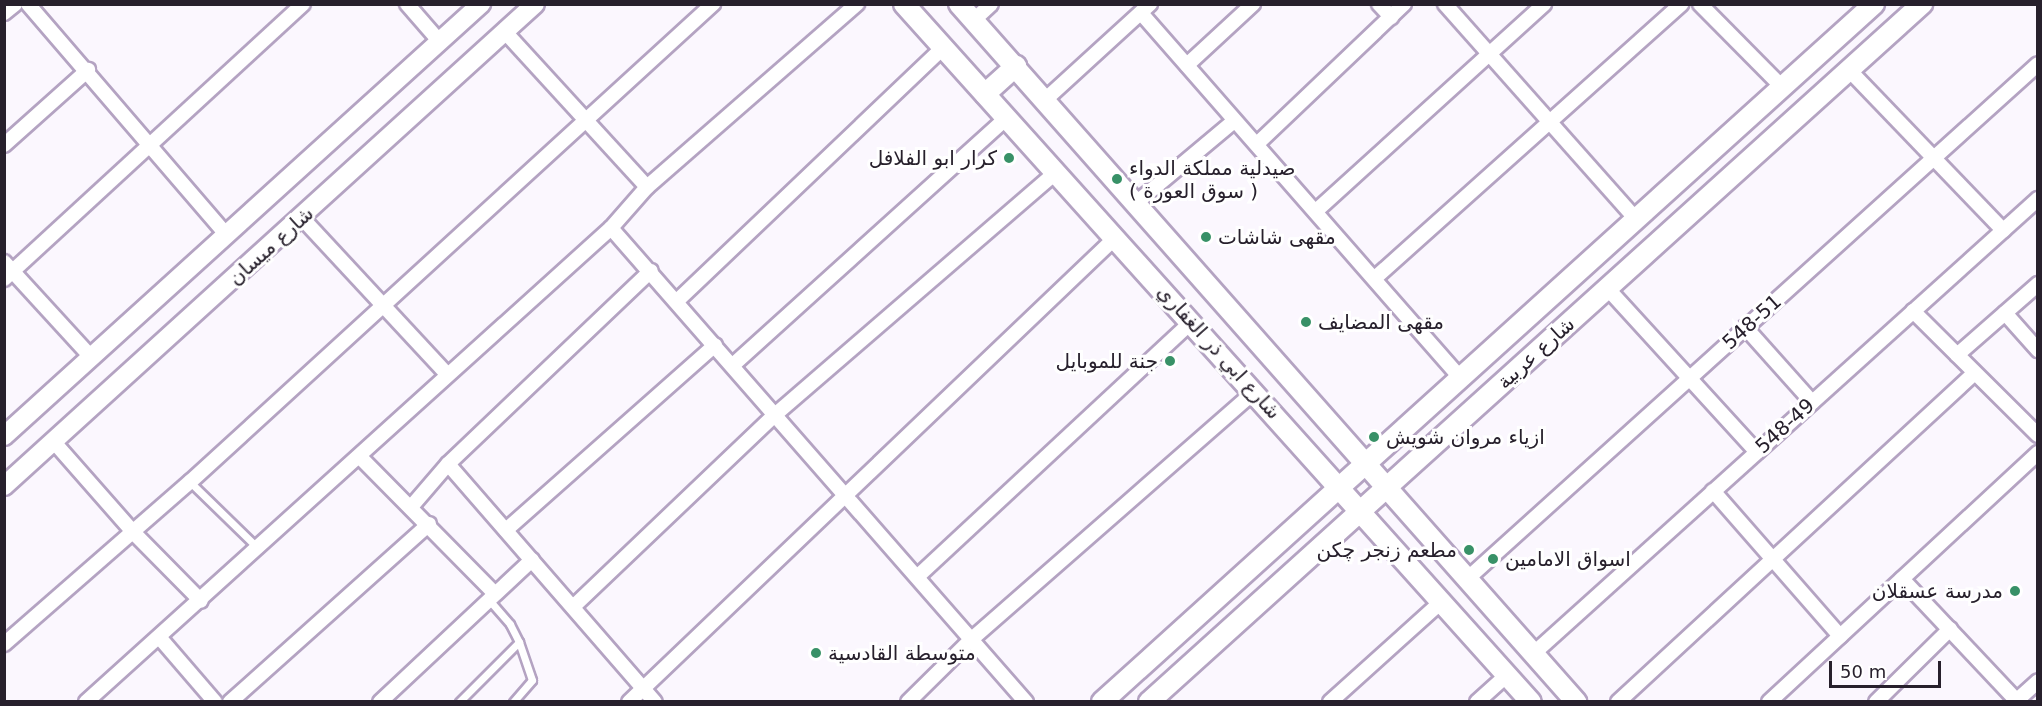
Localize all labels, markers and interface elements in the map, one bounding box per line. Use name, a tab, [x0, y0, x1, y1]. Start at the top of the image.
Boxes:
place label: كرار ابو الفلافل	[869, 146, 997, 170]
marker: كرار ابو الفلافل	[1002, 151, 1016, 165]
place label: صيدلية مملكة الدواء ( سوق العورة )	[1129, 156, 1296, 203]
marker: صيدلية مملكة الدواء ( سوق العورة )	[1110, 172, 1124, 186]
street label: شارع ميسان	[224, 202, 318, 290]
place label: مقهى شاشات	[1218, 225, 1336, 249]
marker: مقهى شاشات	[1199, 230, 1213, 244]
street label: شارع ابي ذر الغفاري	[1152, 280, 1286, 424]
street label: 548-51	[1718, 289, 1786, 355]
place label: مقهى المضايف	[1318, 310, 1444, 334]
street label: شارع عربية	[1492, 312, 1580, 394]
marker: مقهى المضايف	[1299, 315, 1313, 329]
place label: جنة للموبايل	[1056, 349, 1158, 373]
marker: جنة للموبايل	[1163, 354, 1177, 368]
street label: 548-49	[1751, 393, 1819, 459]
place label: ازياء مروان شويش	[1386, 425, 1545, 449]
marker: ازياء مروان شويش	[1367, 430, 1381, 444]
place label: مطعم زنجر چكن	[1316, 538, 1457, 562]
marker: مطعم زنجر چكن	[1462, 543, 1476, 557]
place label: اسواق الامامين	[1505, 547, 1631, 571]
marker: اسواق الامامين	[1486, 552, 1500, 566]
place label: مدرسة عسقلان	[1872, 579, 2003, 603]
marker: مدرسة عسقلان	[2008, 584, 2022, 598]
place label: متوسطة القادسية	[828, 641, 976, 665]
marker: متوسطة القادسية	[809, 646, 823, 660]
scale bar	[1832, 649, 1944, 687]
text: 50 m	[1840, 661, 1886, 682]

